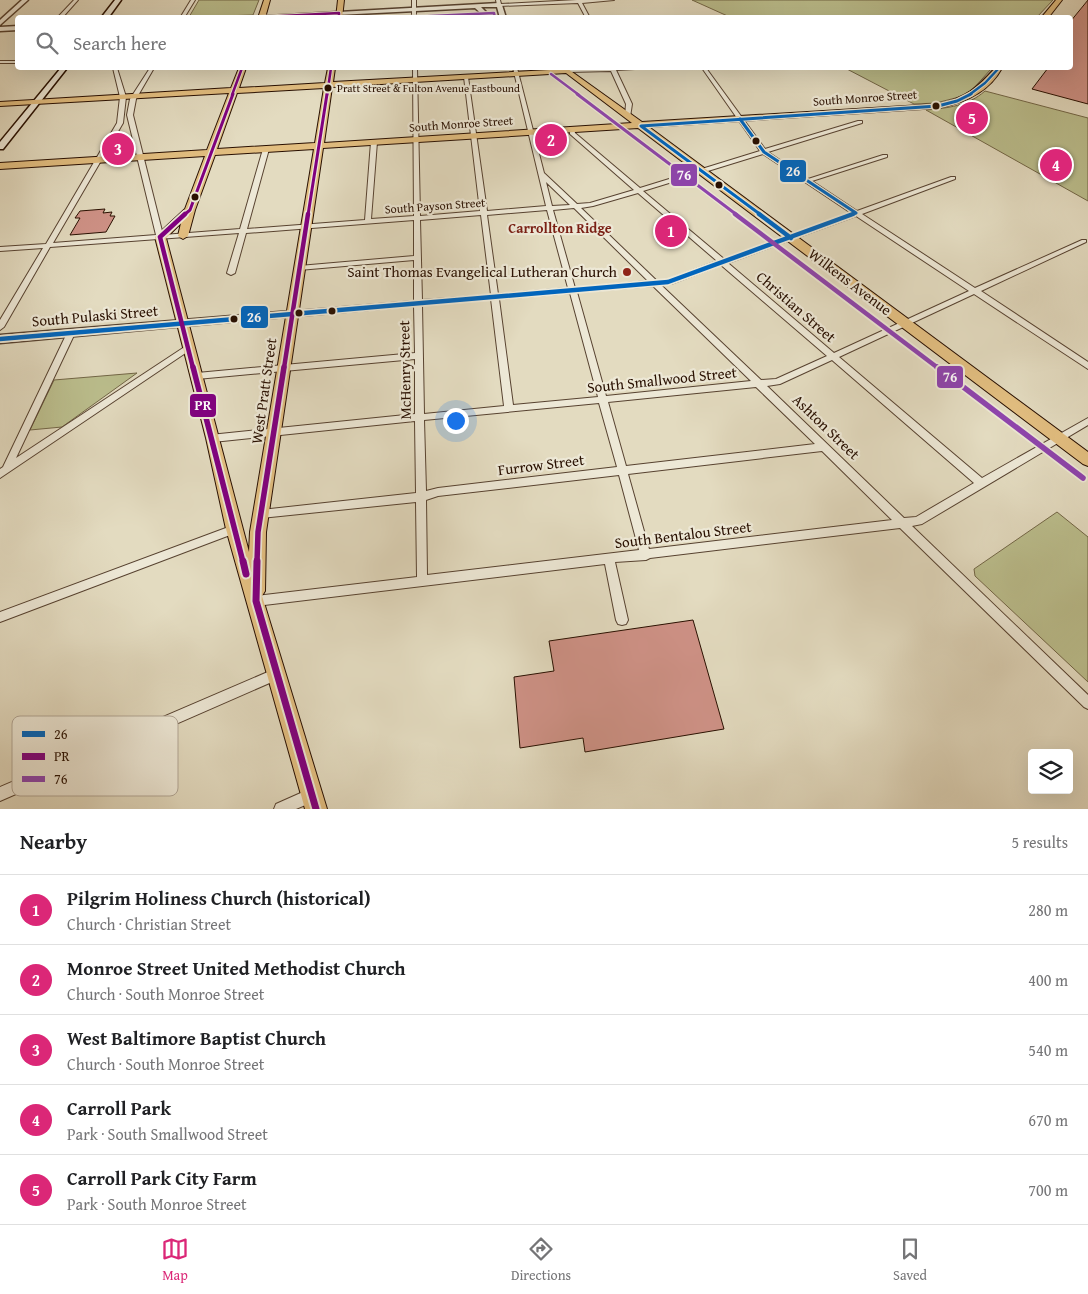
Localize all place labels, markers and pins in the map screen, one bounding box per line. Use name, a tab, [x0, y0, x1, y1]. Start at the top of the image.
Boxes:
place label: Pratt Street & Fulton Avenue Eastbound	[337, 80, 520, 96]
marker: Pratt Street & Fulton Avenue Eastbound	[323, 83, 333, 93]
pin: 5	[956, 99, 988, 137]
unlabelled marker	[931, 101, 941, 111]
pin: 2	[535, 121, 567, 159]
pin: 3	[102, 130, 134, 168]
unlabelled marker	[751, 136, 761, 146]
pin: 4	[1040, 146, 1072, 184]
unlabelled marker	[714, 180, 724, 190]
unlabelled marker	[190, 192, 200, 202]
pin: 1	[655, 212, 687, 250]
place label: Saint Thomas Evangelical Lutheran Church	[347, 261, 618, 282]
marker: Saint Thomas Evangelical Lutheran Church	[621, 266, 633, 278]
unlabelled marker	[327, 306, 337, 316]
unlabelled marker	[294, 308, 304, 318]
unlabelled marker	[229, 314, 239, 324]

